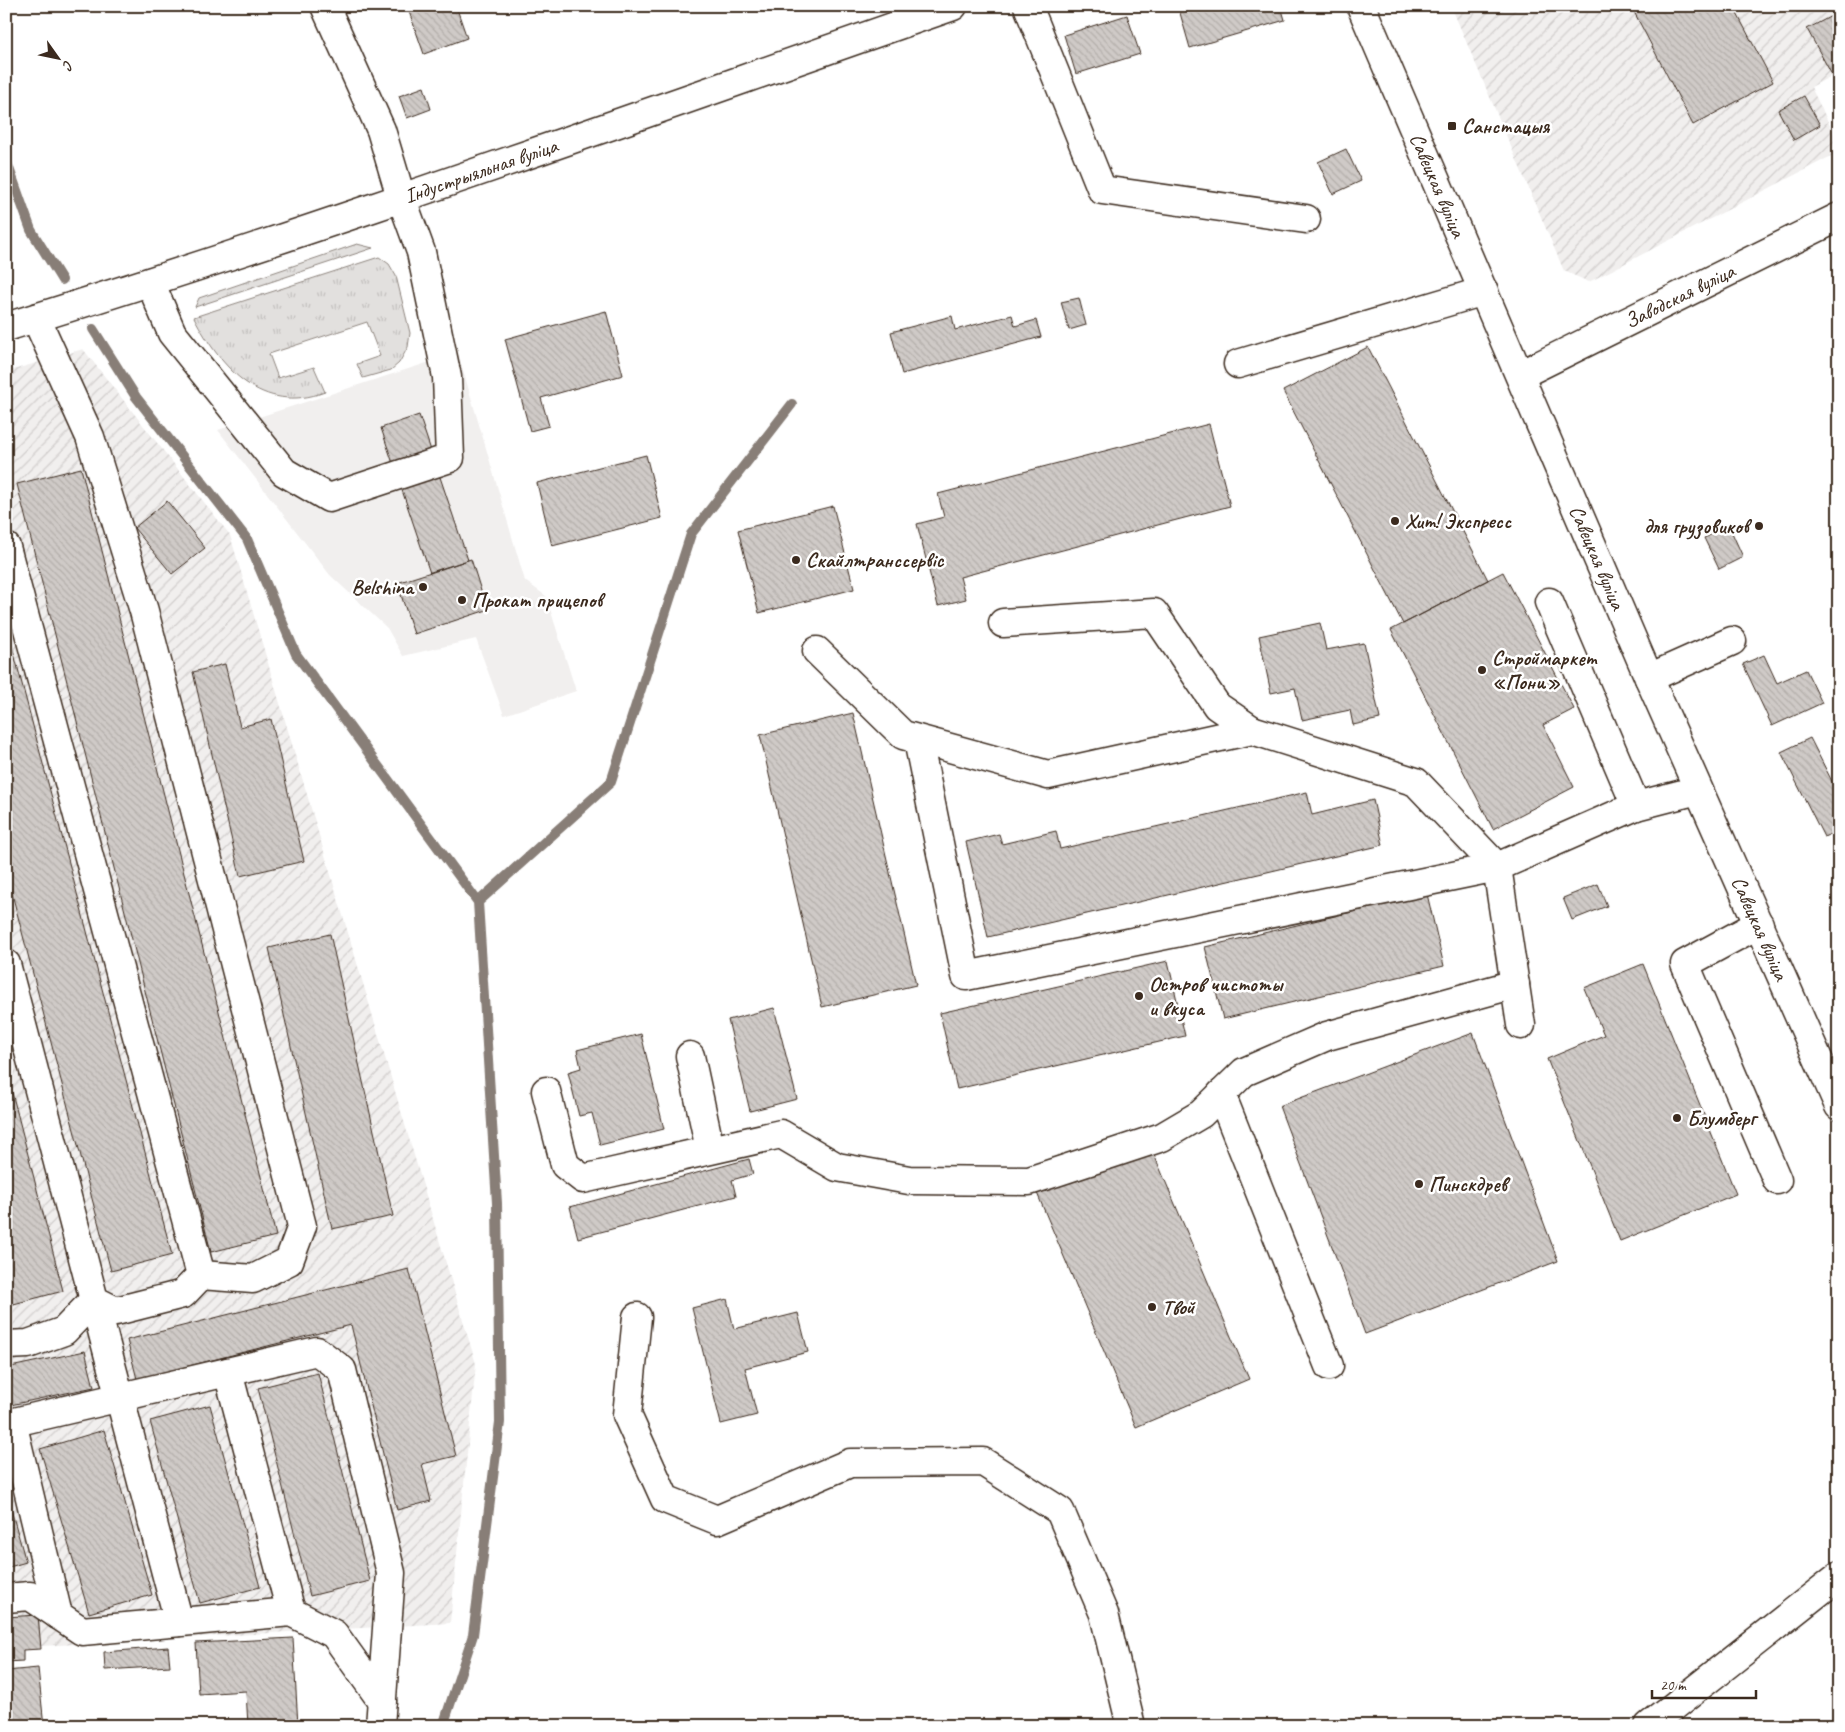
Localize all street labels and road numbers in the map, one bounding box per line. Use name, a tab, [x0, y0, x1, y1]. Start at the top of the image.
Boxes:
street label: Савецкая вуліца	[1404, 129, 1472, 243]
street label: Індустрыяльная вуліца	[401, 132, 563, 209]
street label: Заводская вуліца	[1620, 257, 1741, 334]
street label: Савецкая вуліца	[1564, 501, 1632, 615]
street label: Савецкая вуліца	[1726, 872, 1795, 986]

